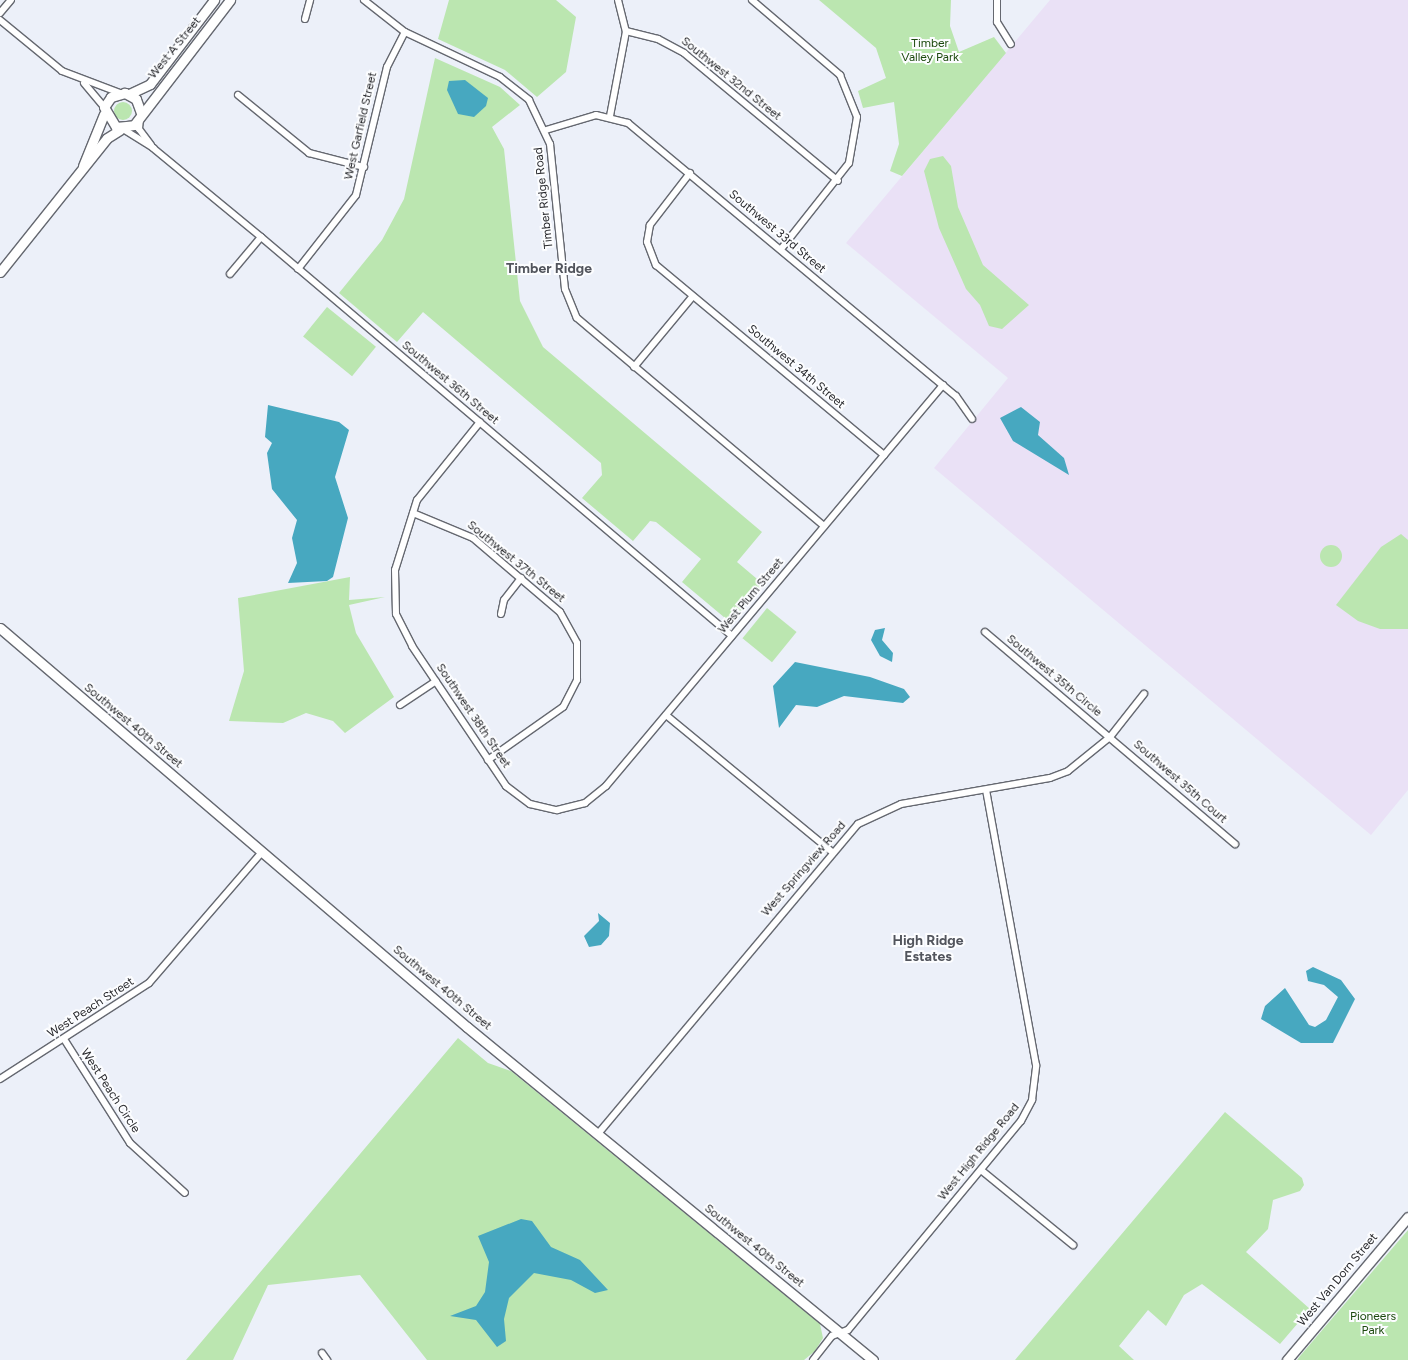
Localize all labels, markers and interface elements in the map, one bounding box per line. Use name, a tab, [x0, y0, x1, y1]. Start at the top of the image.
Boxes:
street label: West A Street	[146, 14, 204, 82]
street label: Southwest 32nd Street	[678, 34, 784, 124]
park label: Timber Valley Park	[901, 37, 959, 65]
street label: West Garfield Street	[342, 71, 380, 181]
street label: Timber Ridge Road	[532, 147, 556, 249]
street label: Southwest 33rd Street	[726, 187, 828, 277]
district label: Timber Ridge	[506, 261, 592, 277]
street label: Southwest 34th Street	[744, 322, 848, 412]
street label: Southwest 36th Street	[399, 338, 501, 428]
street label: Southwest 37th Street	[464, 518, 568, 606]
street label: West Plum Street	[715, 555, 787, 637]
street label: Southwest 35th Circle	[1003, 632, 1105, 720]
street label: Southwest 38th Street	[433, 661, 513, 771]
street label: Southwest 40th Street	[81, 681, 185, 771]
street label: Southwest 35th Court	[1130, 737, 1230, 827]
street label: West Springview Road	[759, 819, 849, 919]
district label: High Ridge Estates	[892, 933, 964, 966]
street label: Southwest 40th Street	[390, 943, 494, 1033]
street label: West Peach Street	[45, 975, 137, 1041]
street label: West Peach Circle	[77, 1046, 143, 1136]
street label: West High Ridge Road	[935, 1101, 1023, 1203]
street label: Southwest 40th Street	[701, 1201, 807, 1291]
street label: West Van Dorn Street	[1295, 1231, 1381, 1329]
park label: Pioneers Park	[1350, 1310, 1396, 1338]

